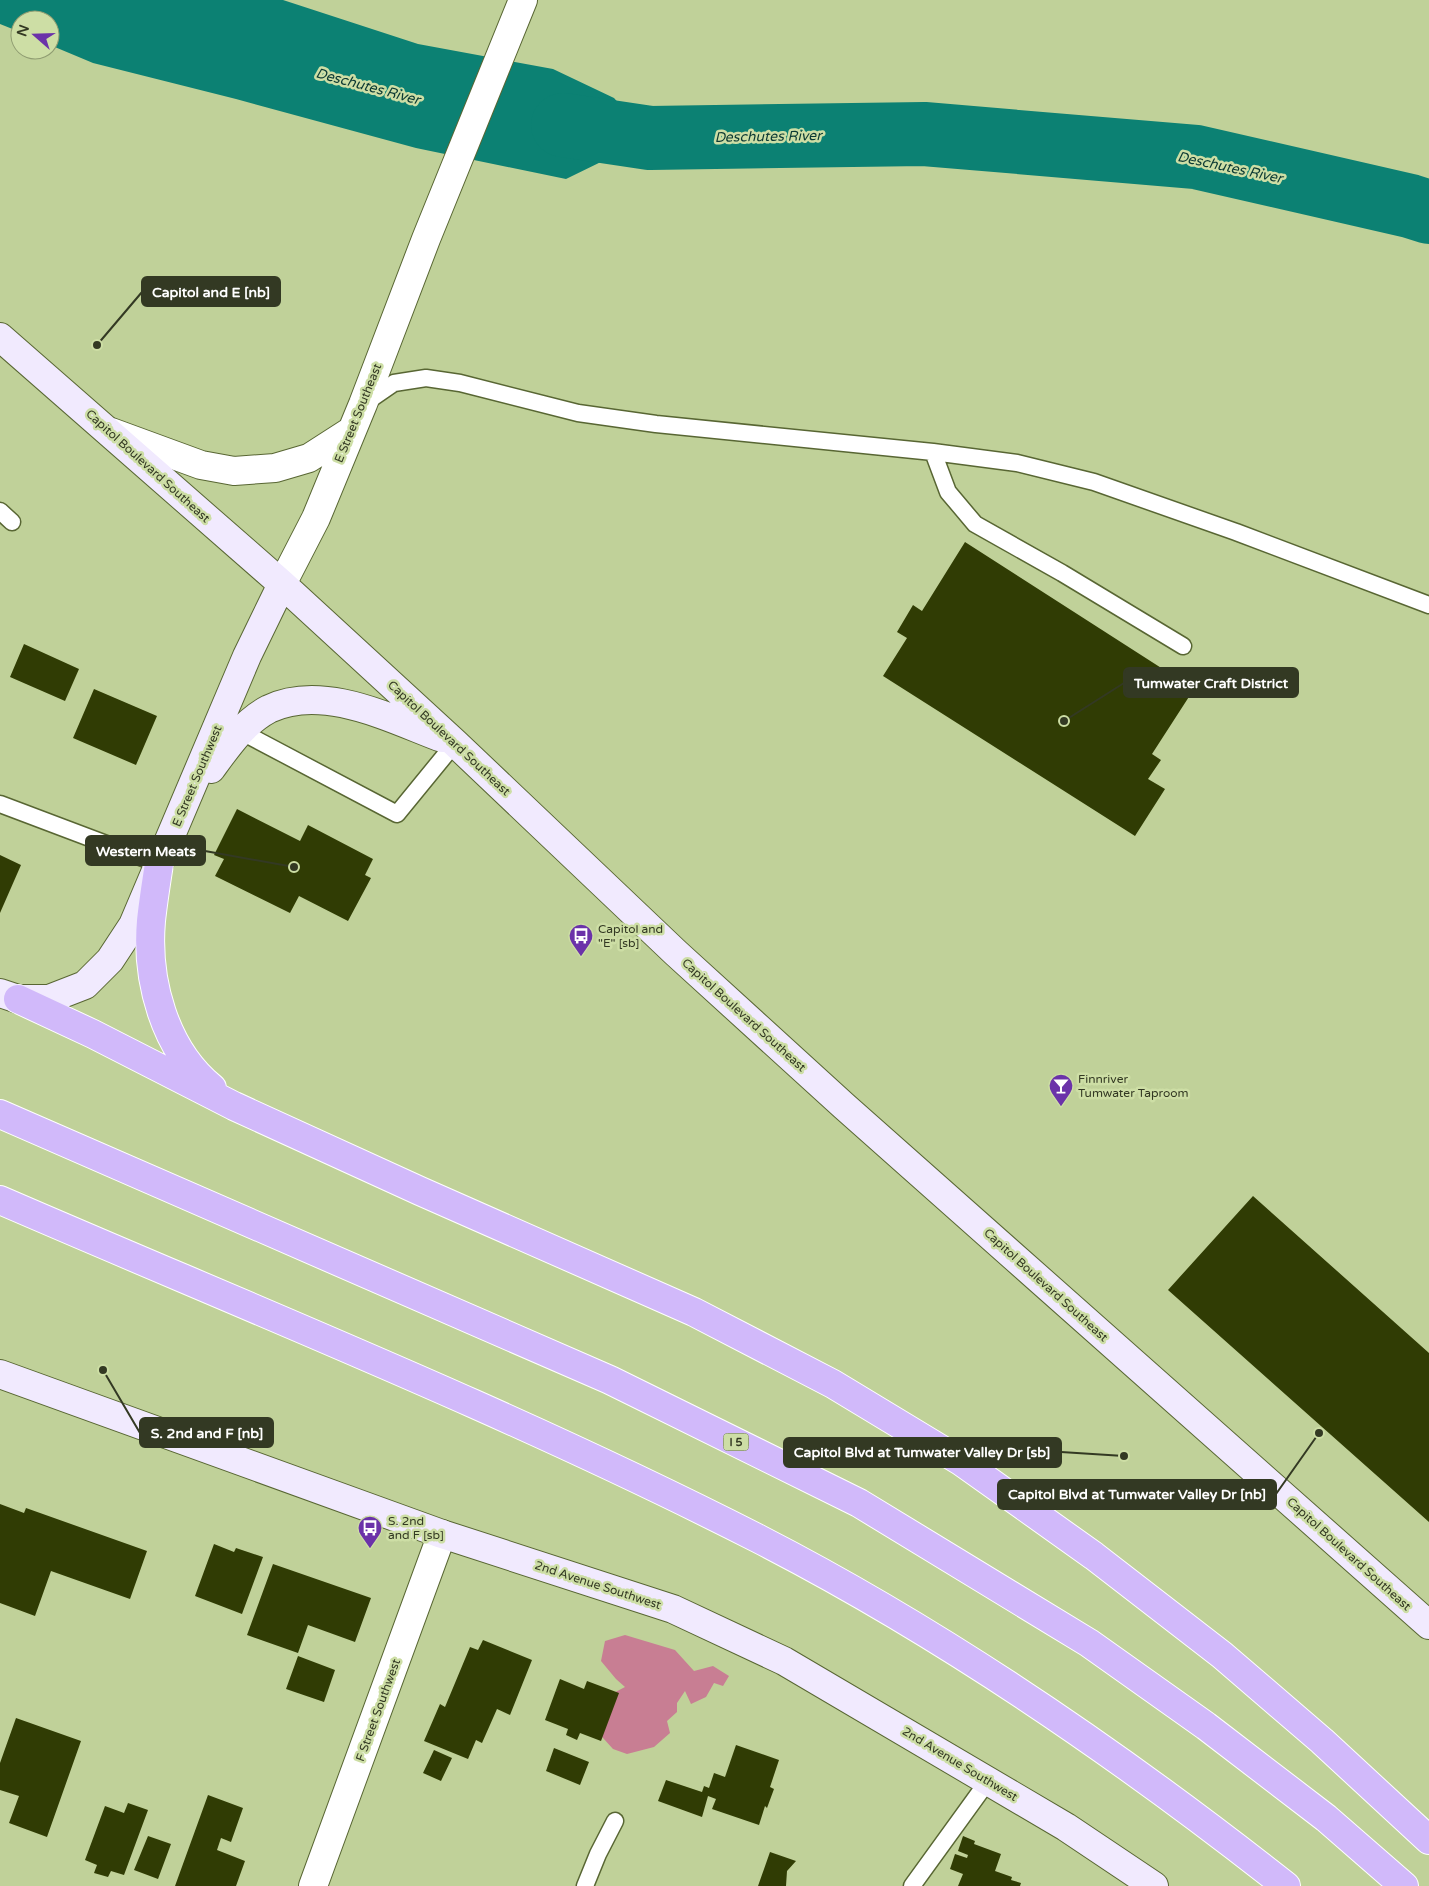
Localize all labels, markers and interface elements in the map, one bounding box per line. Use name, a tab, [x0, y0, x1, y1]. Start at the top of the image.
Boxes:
north arrow	[10, 10, 60, 60]
text: N	[13, 23, 33, 39]
water label: Deschutes River	[314, 64, 423, 109]
water label: Deschutes River	[714, 127, 823, 146]
water label: Deschutes River	[1176, 148, 1286, 187]
callout: Capitol and E [nb]	[142, 277, 280, 306]
text: Capitol and E [nb]	[152, 284, 270, 301]
street label: E Street Southeast	[332, 361, 384, 465]
street label: Capitol Boulevard Southeast	[83, 407, 213, 526]
callout: Tumwater Craft District	[1124, 668, 1298, 697]
text: Tumwater Craft District	[1133, 675, 1289, 692]
street label: Capitol Boulevard Southeast	[385, 678, 513, 799]
street label: E Street Southwest	[169, 723, 225, 829]
callout: Western Meats	[86, 836, 205, 865]
text: Western Meats	[96, 843, 196, 860]
place label: Capitol and "E" [sb]	[598, 922, 663, 950]
bus stop icon: Capitol and "E" [sb]	[568, 923, 594, 957]
street label: Capitol Boulevard Southeast	[679, 956, 809, 1075]
place label: Finnriver Tumwater Taproom	[1078, 1072, 1189, 1100]
bar icon: Finnriver Tumwater Taproom	[1048, 1073, 1074, 1107]
street label: Capitol Boulevard Southeast	[981, 1226, 1111, 1345]
callout: S. 2nd and F [nb]	[140, 1418, 273, 1447]
text: S. 2nd and F [nb]	[151, 1425, 263, 1442]
road number: I 5	[724, 1434, 748, 1450]
callout: Capitol Blvd at Tumwater Valley Dr [sb]	[784, 1438, 1061, 1467]
text: Capitol Blvd at Tumwater Valley Dr [sb]	[794, 1444, 1050, 1461]
callout: Capitol Blvd at Tumwater Valley Dr [nb]	[998, 1480, 1276, 1509]
text: Capitol Blvd at Tumwater Valley Dr [nb]	[1008, 1486, 1266, 1503]
street label: Capitol Boulevard Southeast	[1284, 1495, 1414, 1614]
place label: S. 2nd and F [sb]	[388, 1514, 444, 1542]
bus stop icon: S. 2nd and F [sb]	[357, 1515, 383, 1549]
street label: 2nd Avenue Southwest	[533, 1558, 663, 1612]
street label: F Street Southwest	[353, 1656, 403, 1763]
street label: 2nd Avenue Southwest	[900, 1724, 1020, 1804]

